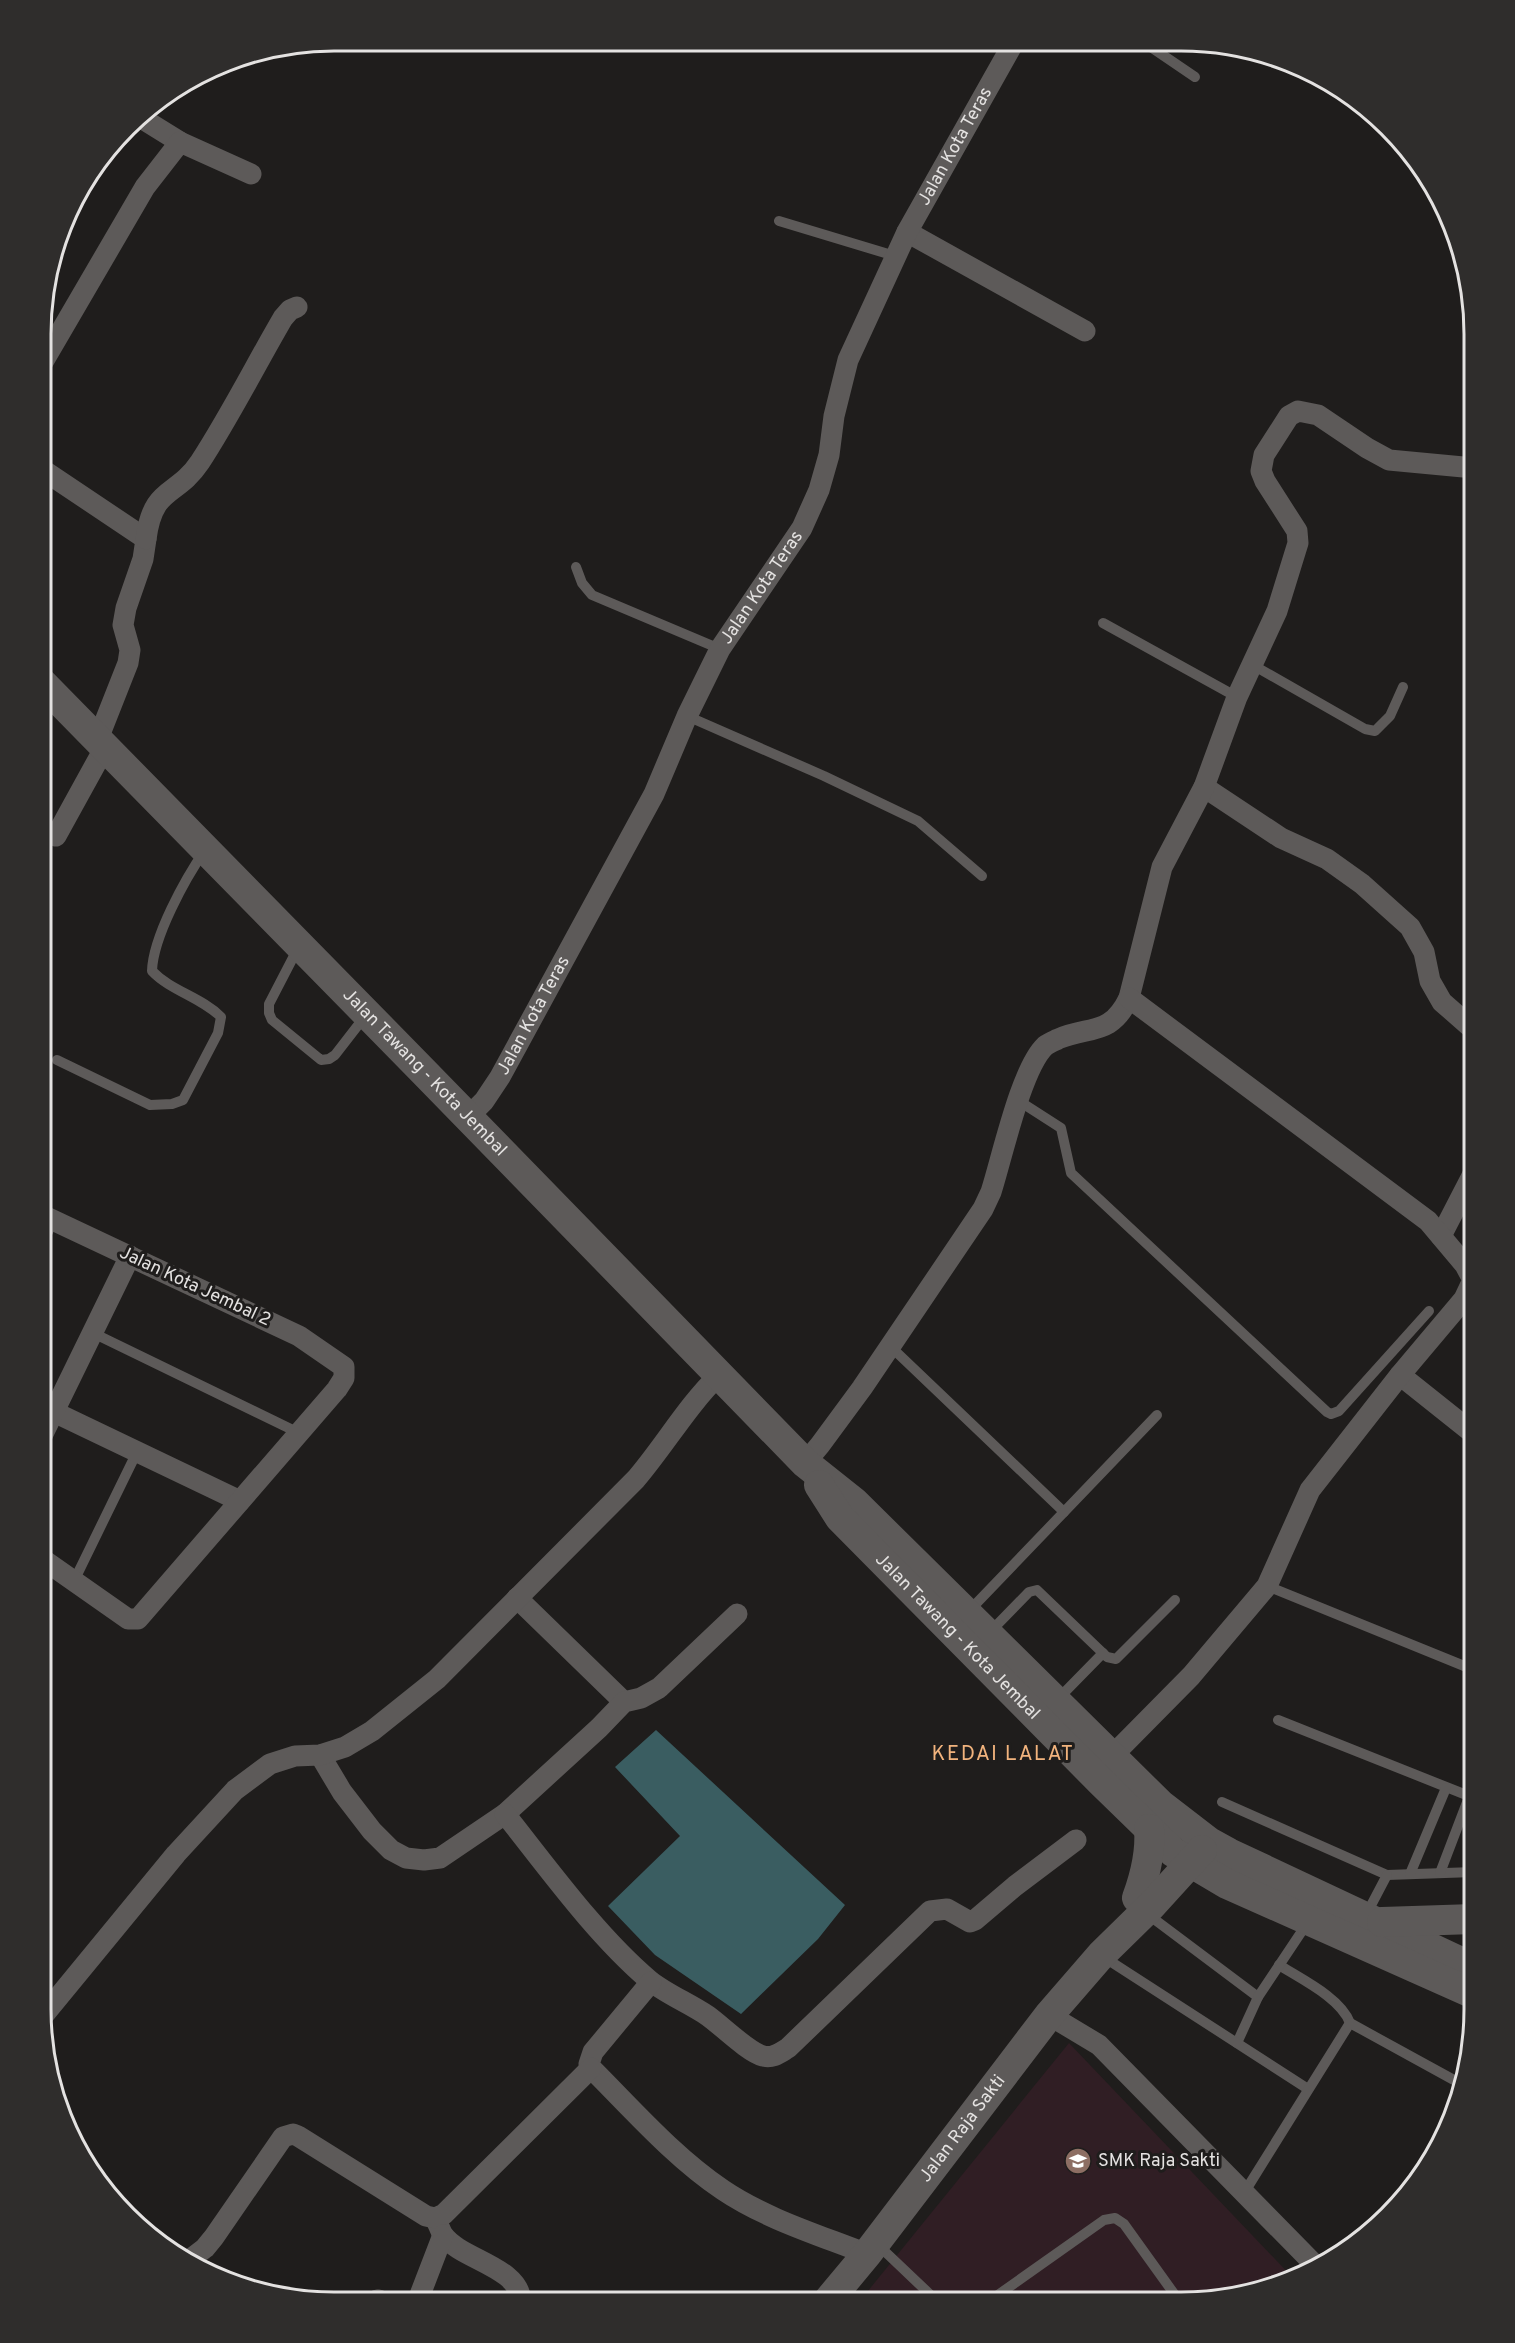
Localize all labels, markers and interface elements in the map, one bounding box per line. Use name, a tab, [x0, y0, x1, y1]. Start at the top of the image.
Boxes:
street label: Jalan Kota Teras	[913, 83, 998, 210]
street label: Jalan Kota Teras	[715, 526, 808, 649]
street label: Jalan Kota Teras	[492, 952, 575, 1079]
street label: Jalan Tawang - Kota Jembal	[337, 984, 512, 1161]
street label: Jalan Kota Jembal 2	[116, 1242, 274, 1332]
street label: Jalan Tawang - Kota Jembal	[870, 1548, 1045, 1725]
district label: KEDAI LALAT	[931, 1741, 1075, 1768]
street label: Jalan Raja Sakti	[914, 2070, 1011, 2187]
school or university icon: SMK Raja Sakti	[1063, 2146, 1093, 2176]
place label: SMK Raja Sakti	[1098, 2150, 1220, 2173]

